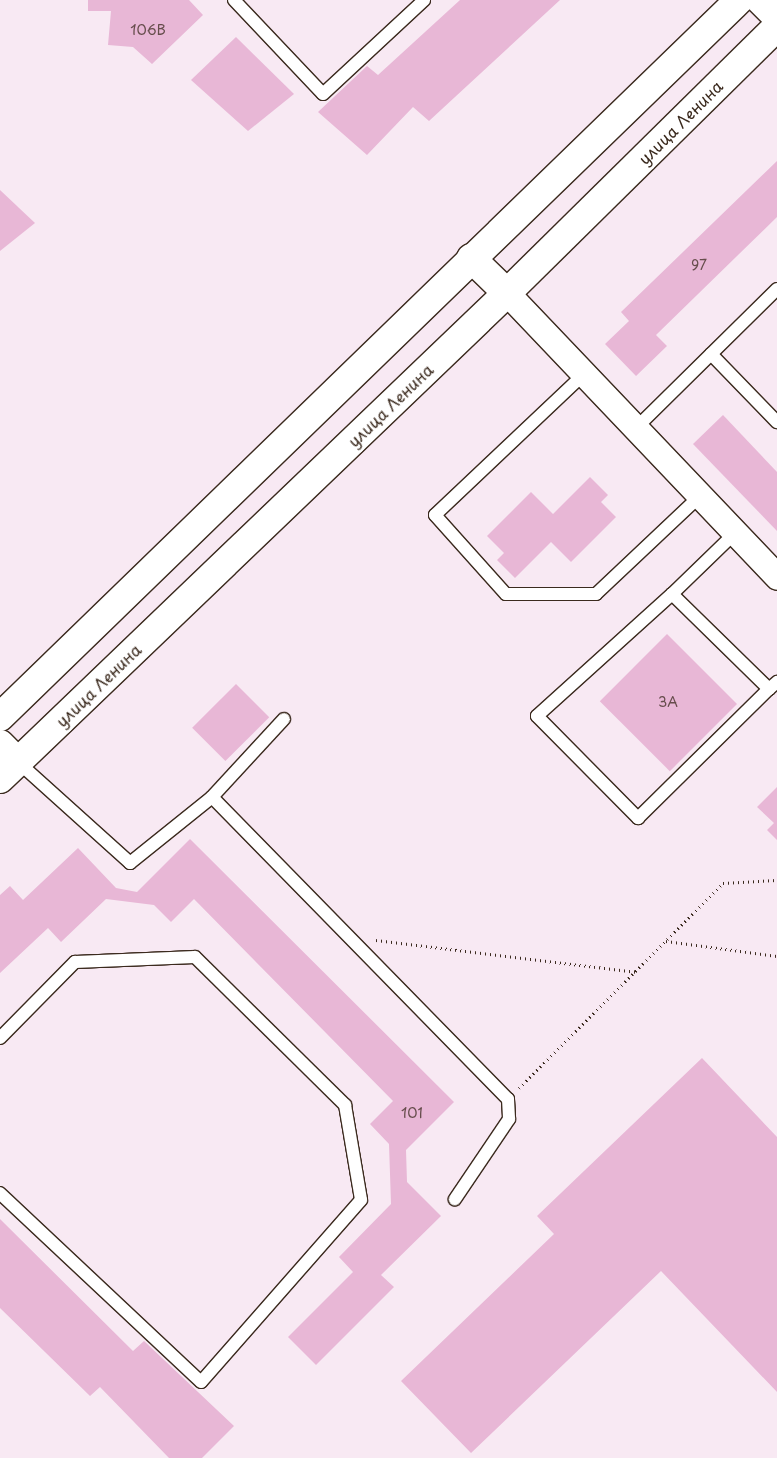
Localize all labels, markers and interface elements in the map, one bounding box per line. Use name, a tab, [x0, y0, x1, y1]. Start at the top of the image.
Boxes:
house number: 106В	[130, 22, 166, 38]
street label: улица Ленина	[634, 76, 726, 168]
house number: 97	[691, 257, 707, 273]
street label: улица Ленина	[343, 359, 437, 451]
street label: улица Ленина	[51, 639, 145, 731]
house number: 3А	[658, 694, 678, 710]
house number: 101	[401, 1105, 423, 1121]

